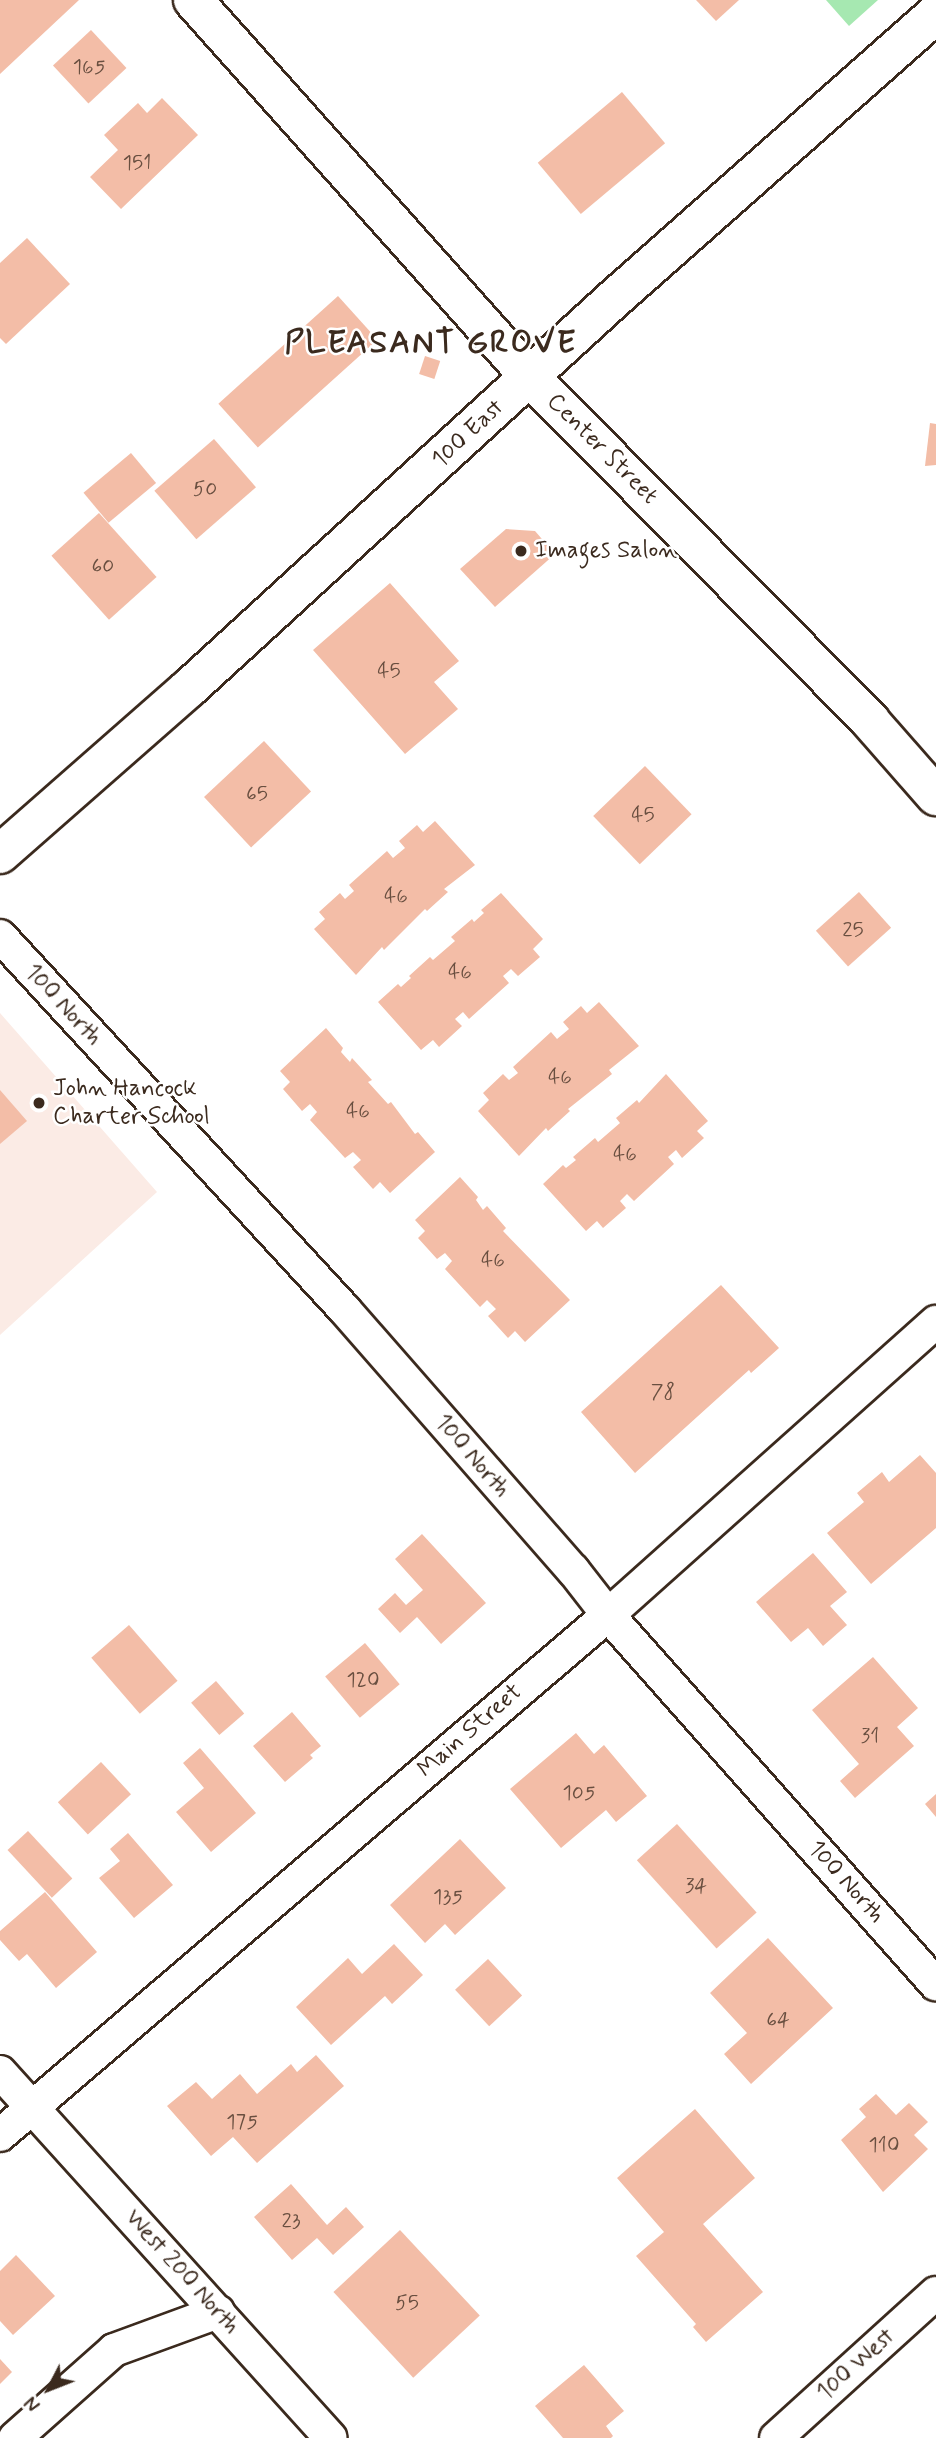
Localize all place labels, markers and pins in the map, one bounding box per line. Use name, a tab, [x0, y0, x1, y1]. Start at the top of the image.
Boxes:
place label: Images Salon	[535, 537, 677, 565]
marker: Images Salon	[513, 543, 529, 559]
place label: John Hancock Charter School	[53, 1075, 210, 1131]
marker: John Hancock Charter School	[31, 1095, 47, 1111]

